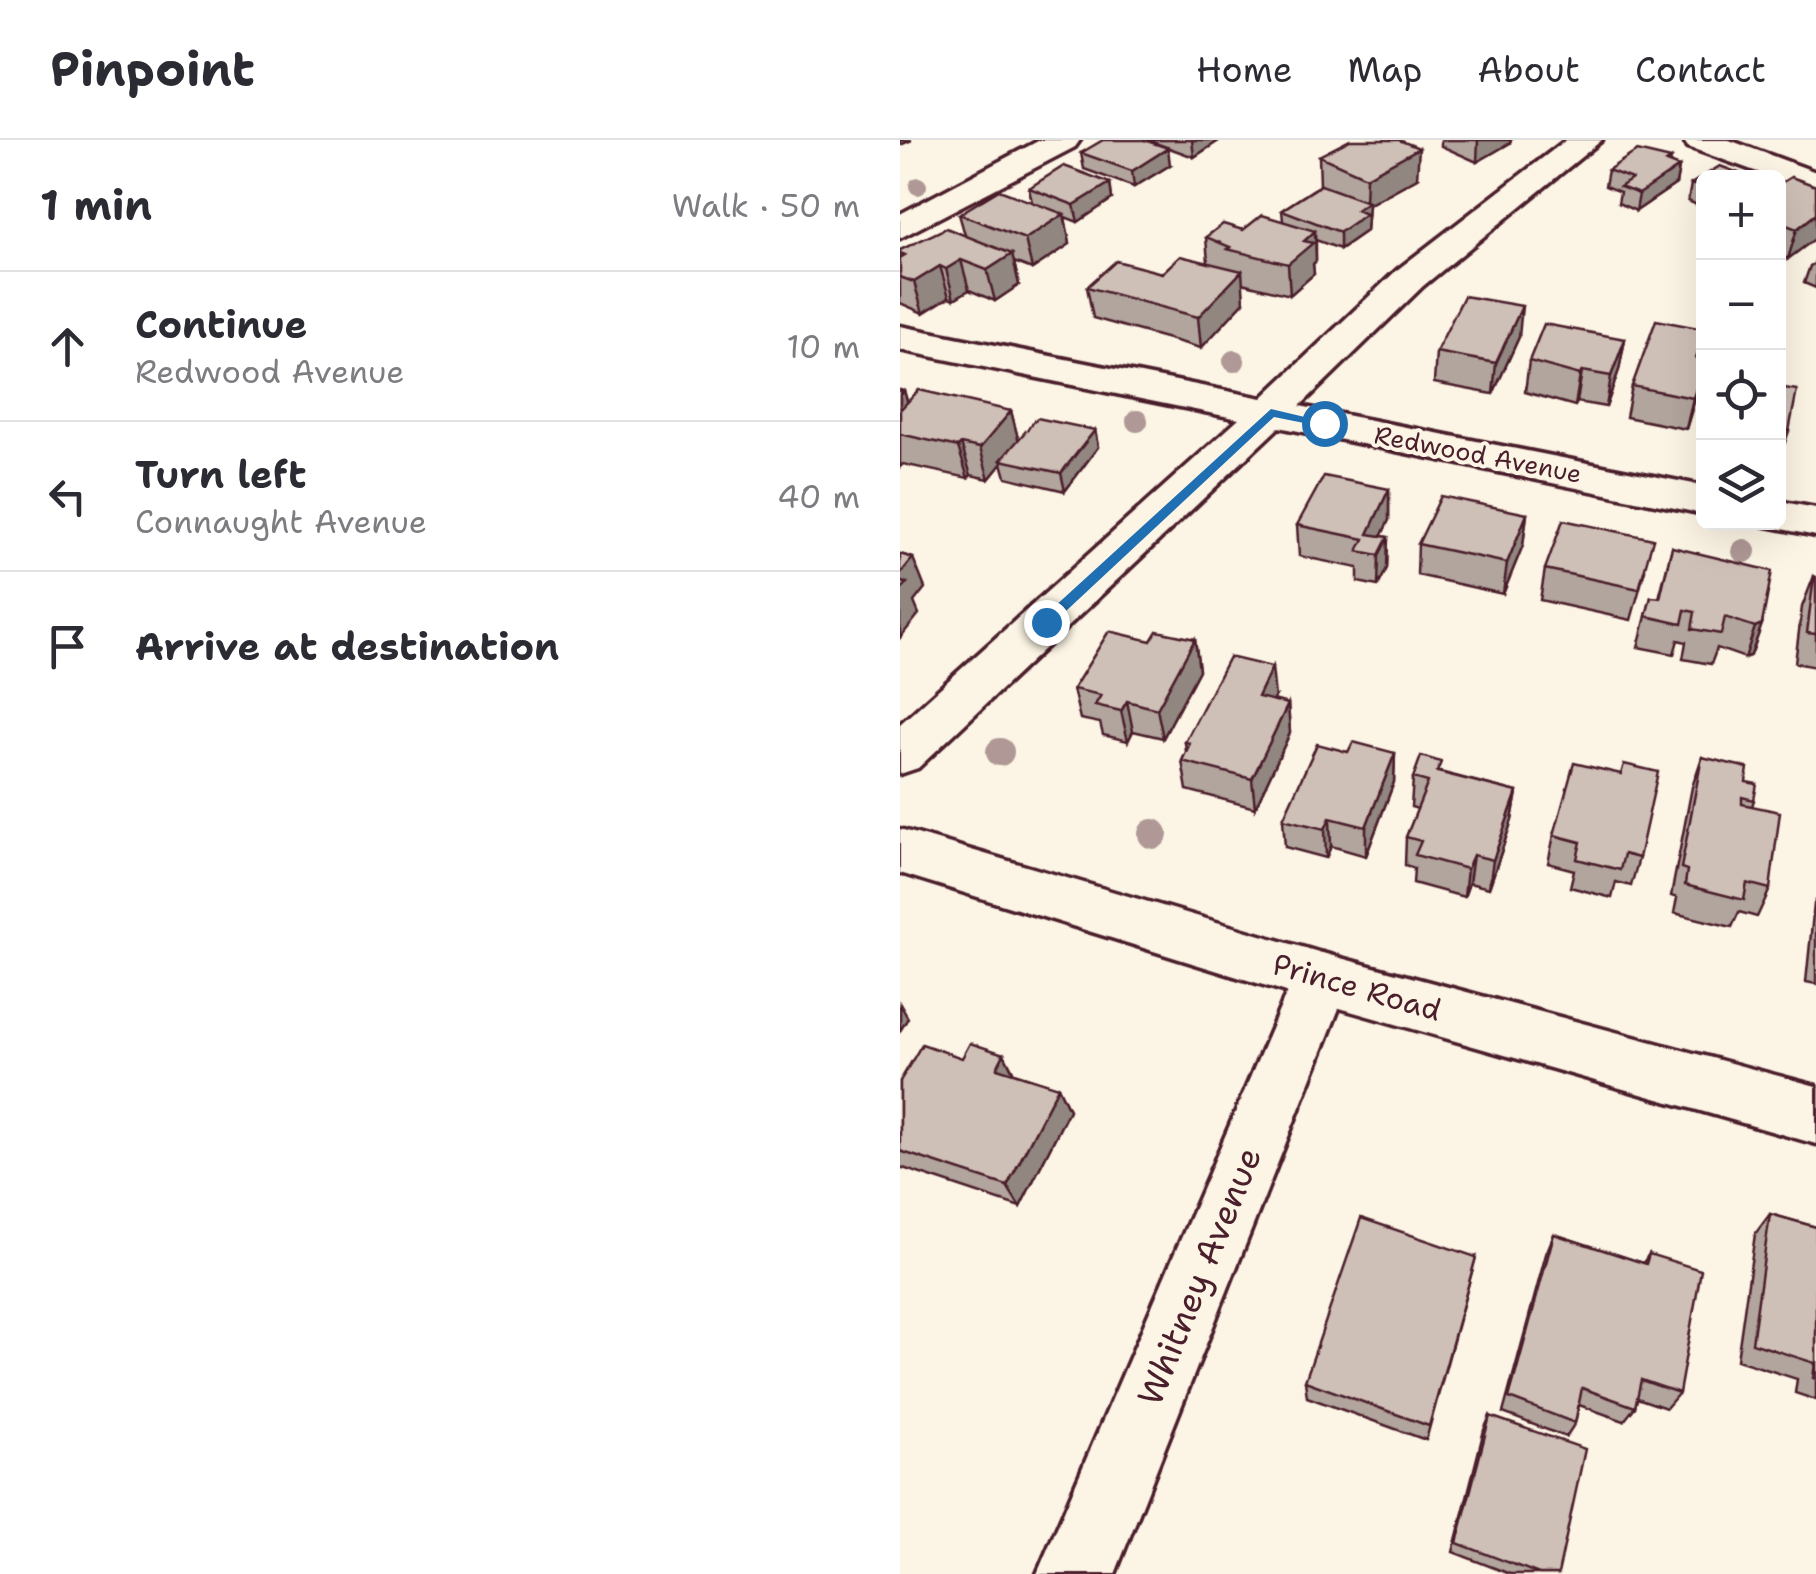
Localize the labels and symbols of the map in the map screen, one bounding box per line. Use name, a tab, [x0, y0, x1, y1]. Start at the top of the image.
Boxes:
route start	[1302, 401, 1348, 447]
street label: Redwood Avenue	[1371, 417, 1585, 491]
route end	[1024, 600, 1070, 646]
street label: Prince Road	[1268, 943, 1446, 1031]
street label: Whitney Avenue	[1126, 1140, 1272, 1412]

